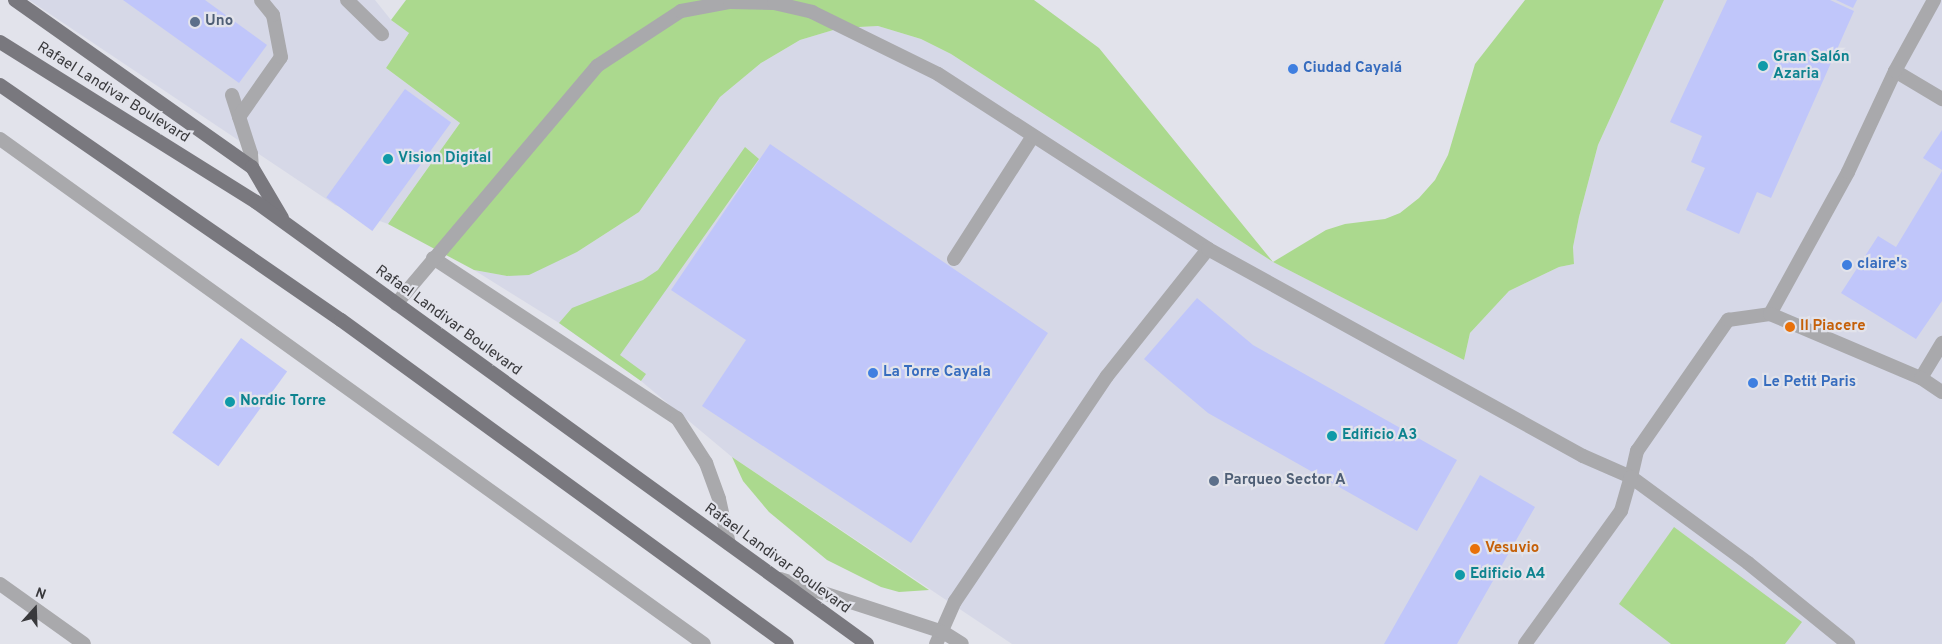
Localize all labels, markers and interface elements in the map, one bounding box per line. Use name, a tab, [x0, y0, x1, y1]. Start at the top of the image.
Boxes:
place label: Uno	[205, 13, 233, 31]
marker: Uno	[189, 16, 201, 28]
street label: Rafael Landivar Boulevard	[33, 39, 193, 147]
place label: Gran Salón Azaria	[1773, 48, 1850, 83]
place label: Ciudad Cayalá	[1303, 60, 1402, 78]
marker: Gran Salón Azaria	[1757, 60, 1769, 72]
marker: Ciudad Cayalá	[1287, 63, 1299, 75]
place label: Vision Digital	[398, 150, 491, 168]
marker: Vision Digital	[382, 153, 394, 165]
place label: claire's	[1857, 256, 1907, 274]
marker: claire's	[1841, 259, 1853, 271]
street label: Rafael Landivar Boulevard	[371, 262, 525, 380]
place label: Il Piacere	[1800, 318, 1866, 336]
marker: Il Piacere	[1784, 321, 1796, 333]
place label: La Torre Cayala	[883, 364, 991, 382]
marker: La Torre Cayala	[867, 367, 879, 379]
place label: Le Petit Paris	[1763, 374, 1856, 392]
marker: Le Petit Paris	[1747, 377, 1759, 389]
place label: Nordic Torre	[240, 393, 326, 411]
marker: Nordic Torre	[224, 396, 236, 408]
place label: Edificio A3	[1342, 427, 1418, 445]
marker: Edificio A3	[1326, 430, 1338, 442]
place label: Parqueo Sector A	[1224, 472, 1346, 490]
marker: Parqueo Sector A	[1208, 475, 1220, 487]
street label: Rafael Landivar Boulevard	[700, 500, 854, 618]
place label: Vesuvio	[1485, 540, 1539, 558]
marker: Vesuvio	[1469, 543, 1481, 555]
place label: Edificio A4	[1470, 566, 1546, 584]
marker: Edificio A4	[1454, 569, 1466, 581]
north arrow	[10, 584, 60, 634]
text: N	[33, 585, 48, 604]

